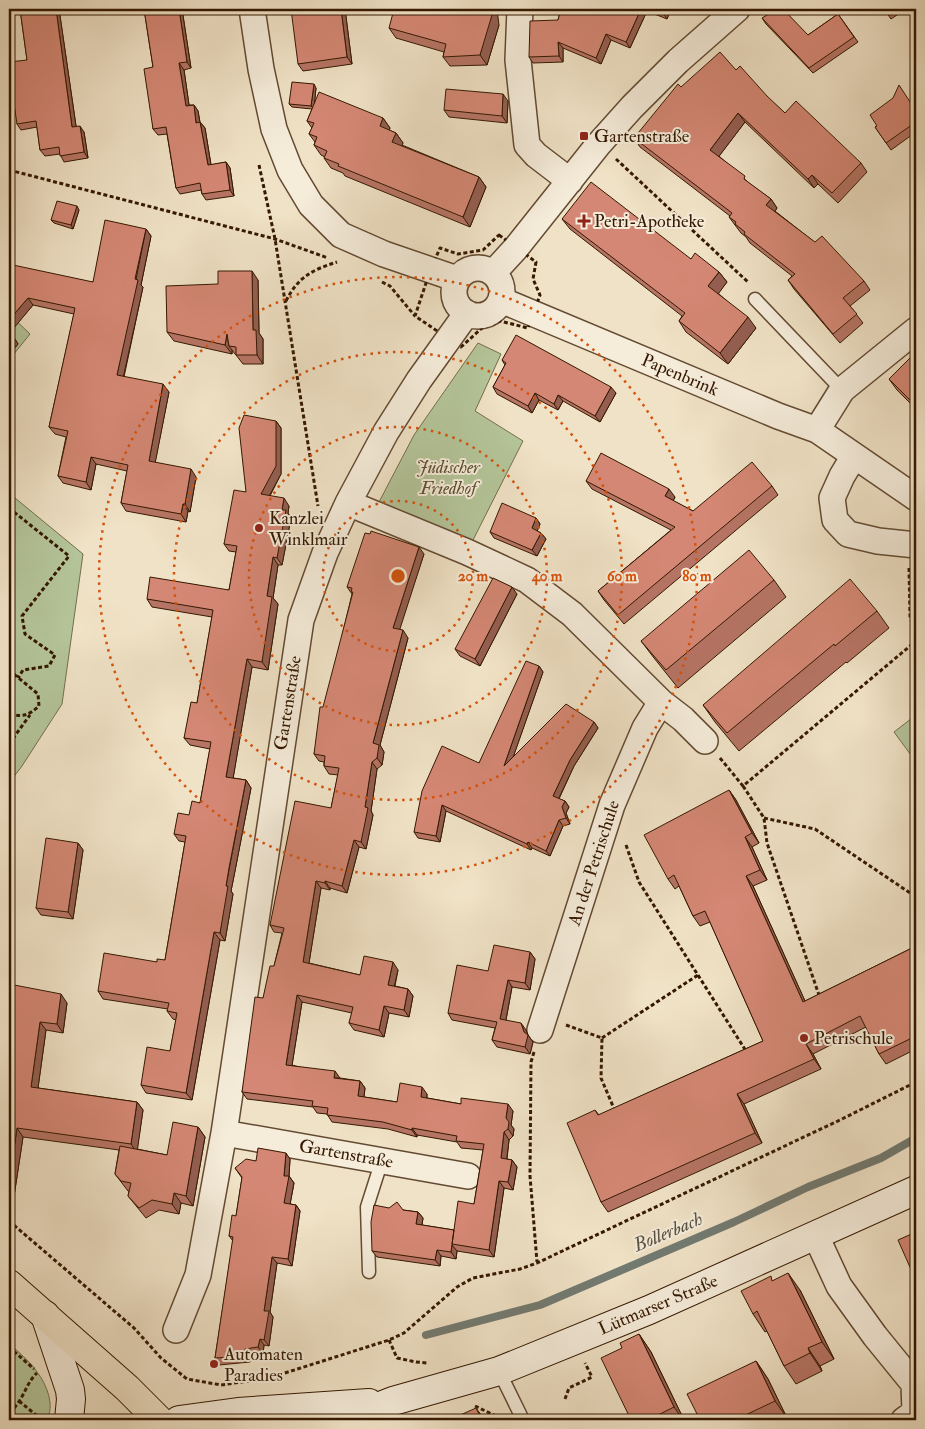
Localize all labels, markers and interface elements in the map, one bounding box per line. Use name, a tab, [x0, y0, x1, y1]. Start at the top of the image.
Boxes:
place label: Gartenstraße	[594, 125, 690, 148]
marker: Gartenstraße	[578, 130, 590, 142]
place label: Petri-Apotheke	[594, 210, 705, 233]
marker: Petri-Apotheke	[578, 215, 590, 227]
street label: Papenbrink	[638, 348, 722, 402]
park label: Jüdischer Friedhof	[416, 456, 481, 500]
place label: Kanzlei Winklmair	[268, 507, 348, 551]
marker: Kanzlei Winklmair	[253, 522, 265, 534]
centre of rings	[389, 567, 407, 585]
text: 20 m	[458, 567, 488, 586]
text: 40 m	[531, 567, 563, 586]
text: 60 m	[607, 567, 637, 586]
text: 80 m	[682, 567, 712, 586]
street label: Gartenstraße	[269, 654, 307, 752]
street label: An der Petrischule	[563, 797, 625, 930]
place label: Petrischule	[814, 1027, 894, 1050]
marker: Petrischule	[798, 1032, 810, 1044]
street label: Gartenstraße	[297, 1134, 395, 1174]
water label: Bollerbach	[629, 1207, 706, 1258]
street label: Lütmarser Straße	[595, 1269, 722, 1341]
place label: Automaten Paradies	[223, 1343, 303, 1387]
marker: Automaten Paradies	[208, 1358, 220, 1370]

